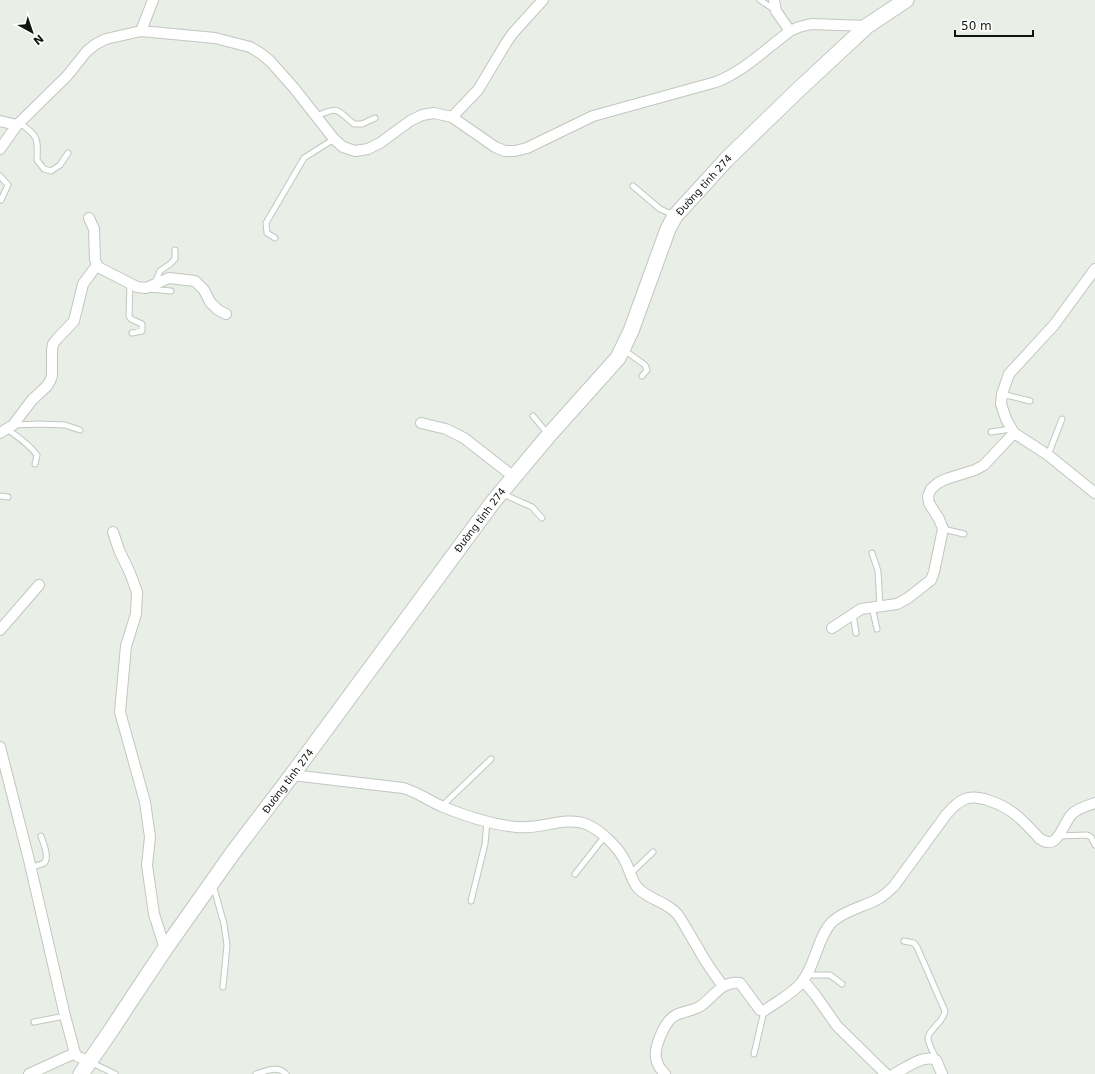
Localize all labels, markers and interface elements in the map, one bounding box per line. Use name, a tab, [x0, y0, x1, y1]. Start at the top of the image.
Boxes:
north arrow	[12, 12, 52, 52]
scale bar	[955, 12, 1033, 38]
text: 50 m	[961, 19, 992, 33]
text: N	[30, 31, 46, 47]
street label: Đường tỉnh 274	[674, 152, 734, 218]
street label: Đường tỉnh 274	[452, 486, 508, 554]
street label: Đường tỉnh 274	[260, 747, 316, 815]

